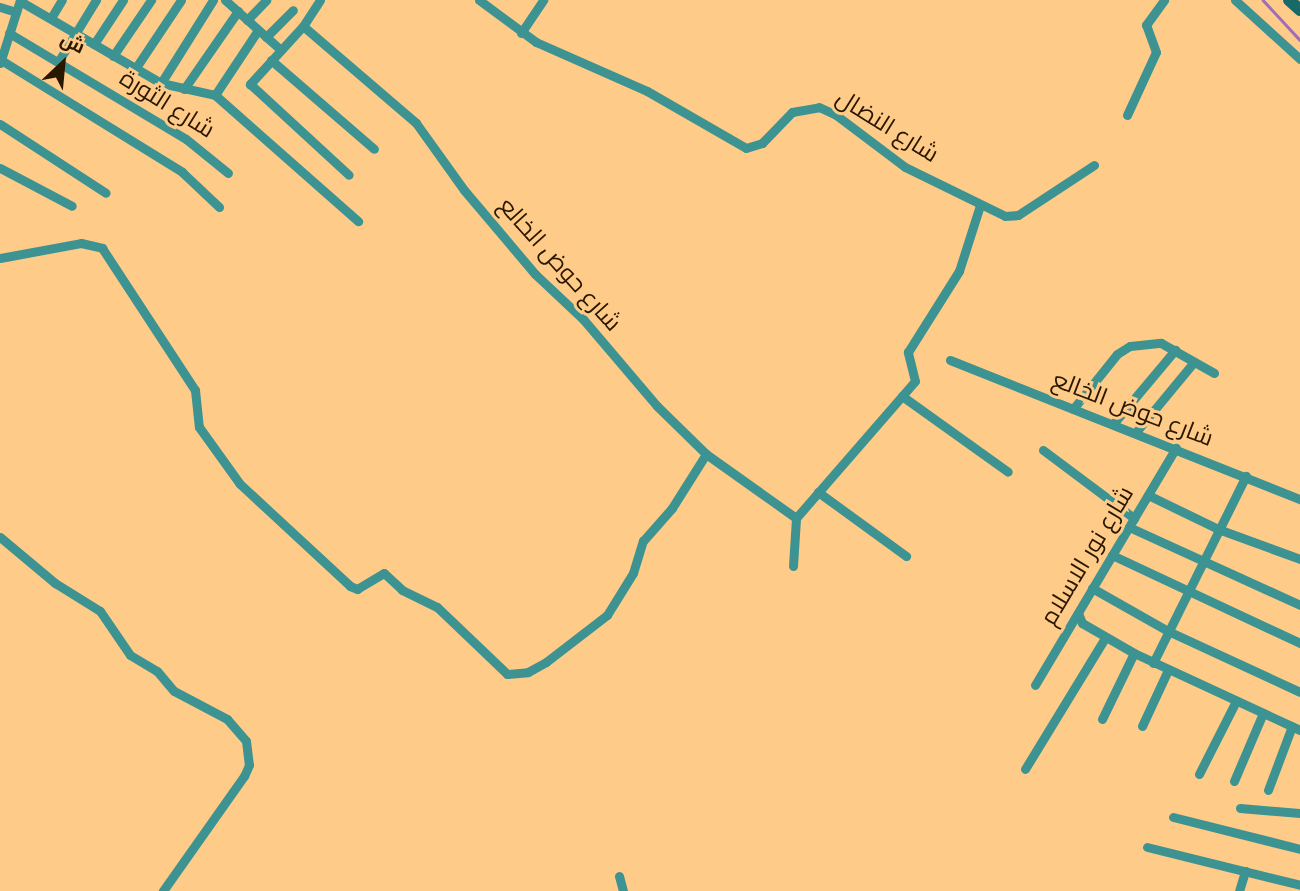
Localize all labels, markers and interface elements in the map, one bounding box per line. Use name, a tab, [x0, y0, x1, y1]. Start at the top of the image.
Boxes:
north arrow	[28, 28, 98, 98]
text: ش	[56, 28, 88, 60]
street label: شارع الثورة	[113, 66, 219, 146]
street label: شارع النضال	[829, 85, 943, 171]
street label: شارع حوض الخالع	[490, 193, 626, 339]
street label: شارع حوض الخالع	[1048, 367, 1216, 455]
street label: شارع نور الاسلام	[1036, 482, 1142, 632]

